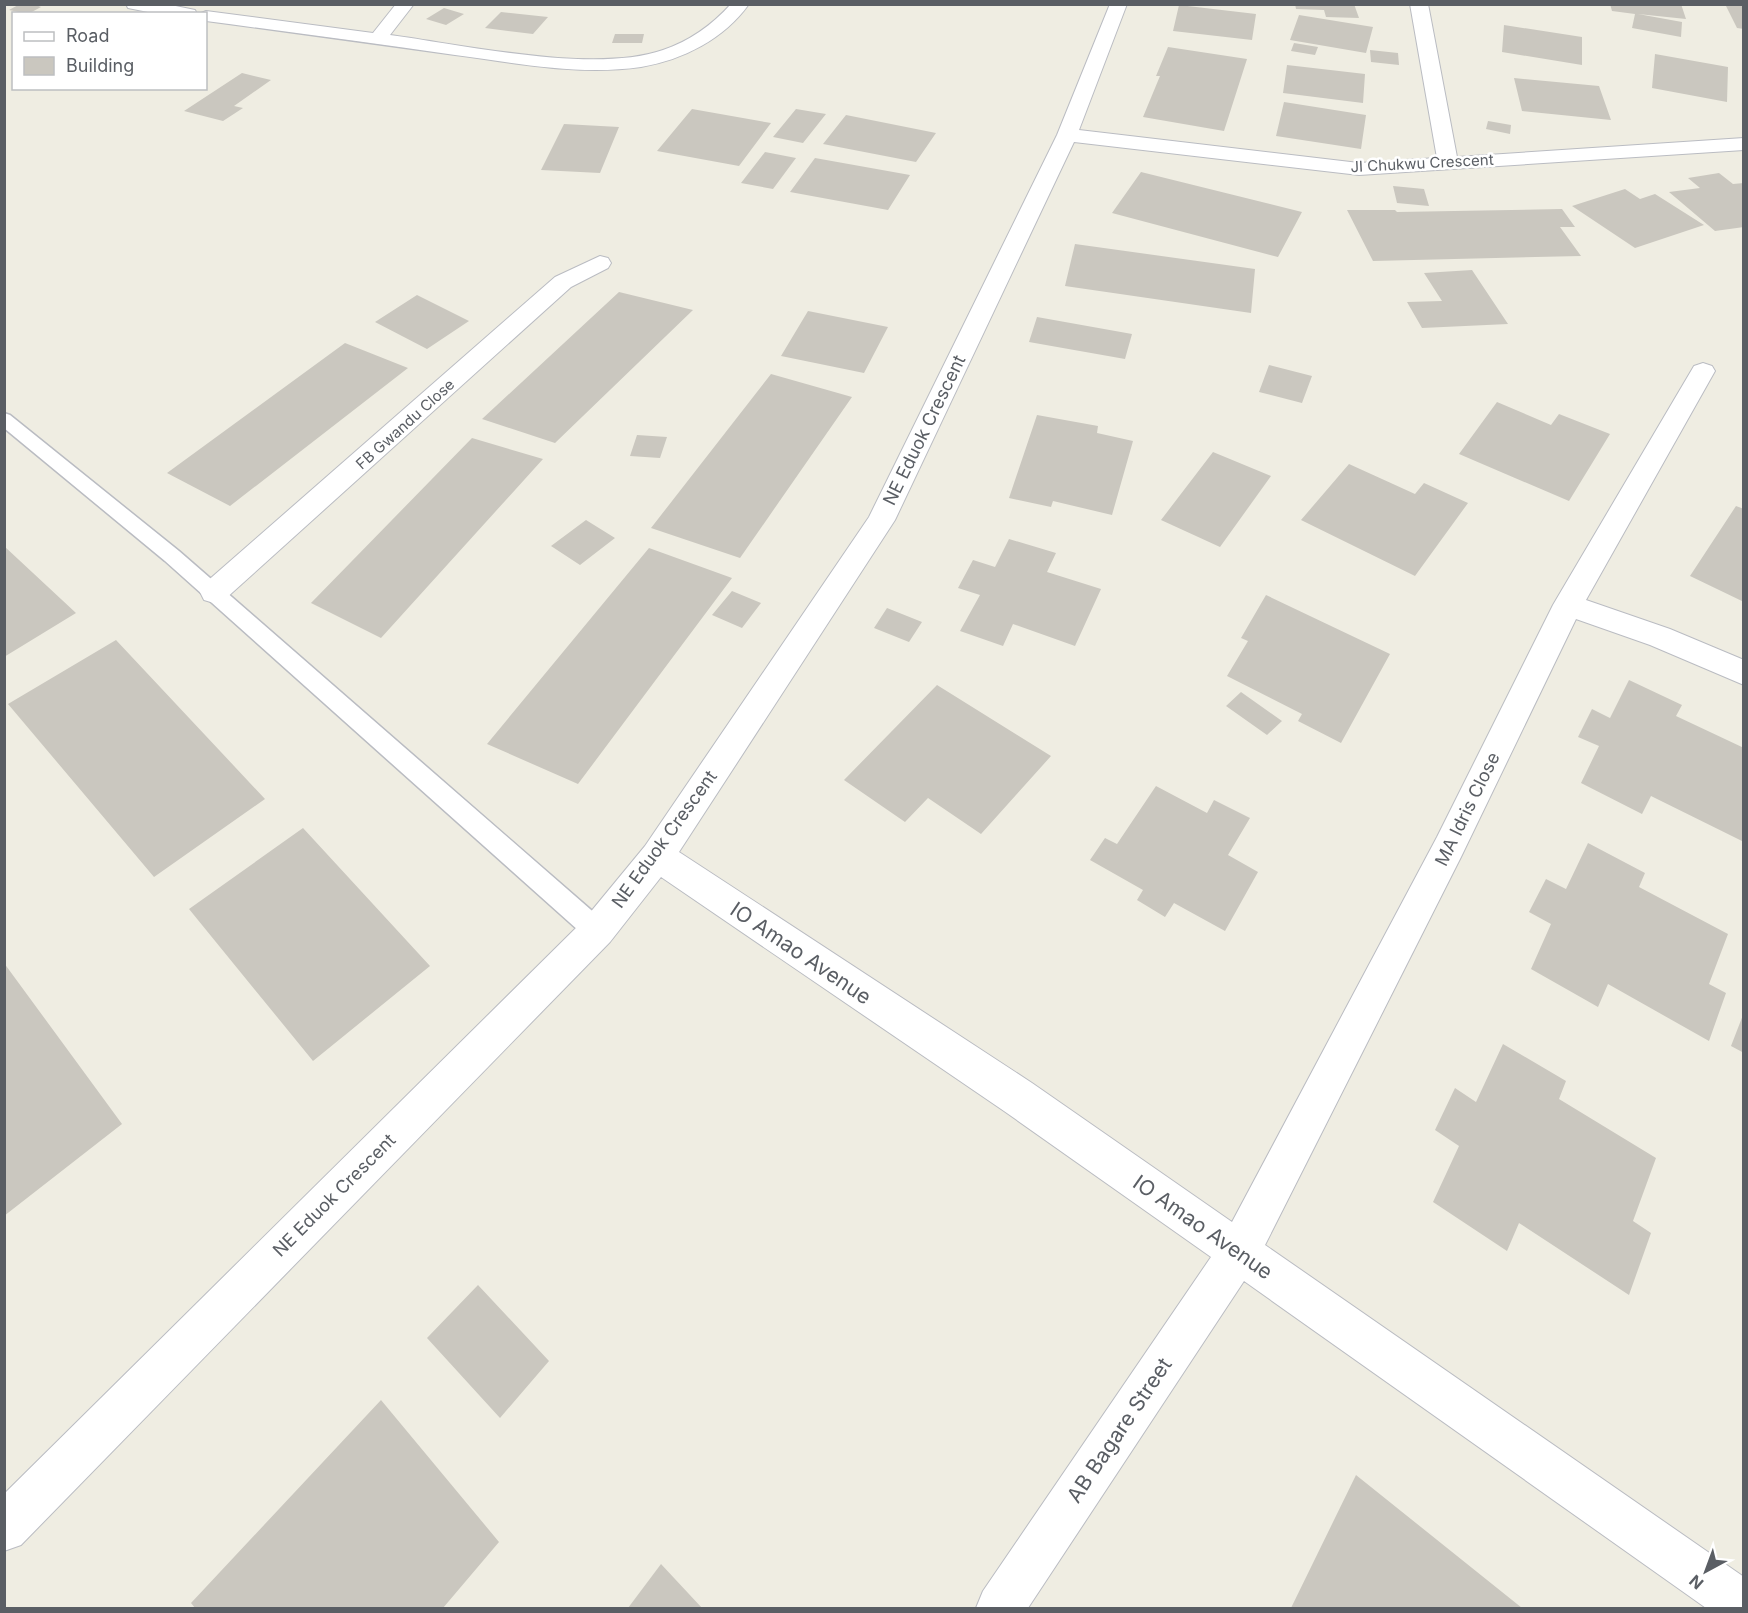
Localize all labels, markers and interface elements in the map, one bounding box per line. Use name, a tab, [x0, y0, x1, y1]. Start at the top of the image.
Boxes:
legend	[12, 12, 207, 90]
text: Road	[66, 25, 109, 46]
text: Building	[66, 55, 134, 76]
street label: JI Chukwu Crescent	[1350, 150, 1494, 176]
street label: NE Eduok Crescent	[878, 351, 970, 509]
street label: FB Gwandu Close	[352, 375, 458, 473]
street label: MA Idris Close	[1430, 749, 1504, 869]
street label: NE Eduok Crescent	[607, 766, 721, 912]
street label: IO Amao Avenue	[726, 897, 876, 1009]
street label: NE Eduok Crescent	[268, 1129, 400, 1261]
street label: IO Amao Avenue	[1128, 1170, 1278, 1284]
street label: AB Bagare Street	[1061, 1353, 1177, 1507]
north arrow	[1676, 1541, 1736, 1601]
text: N	[1685, 1571, 1707, 1594]

